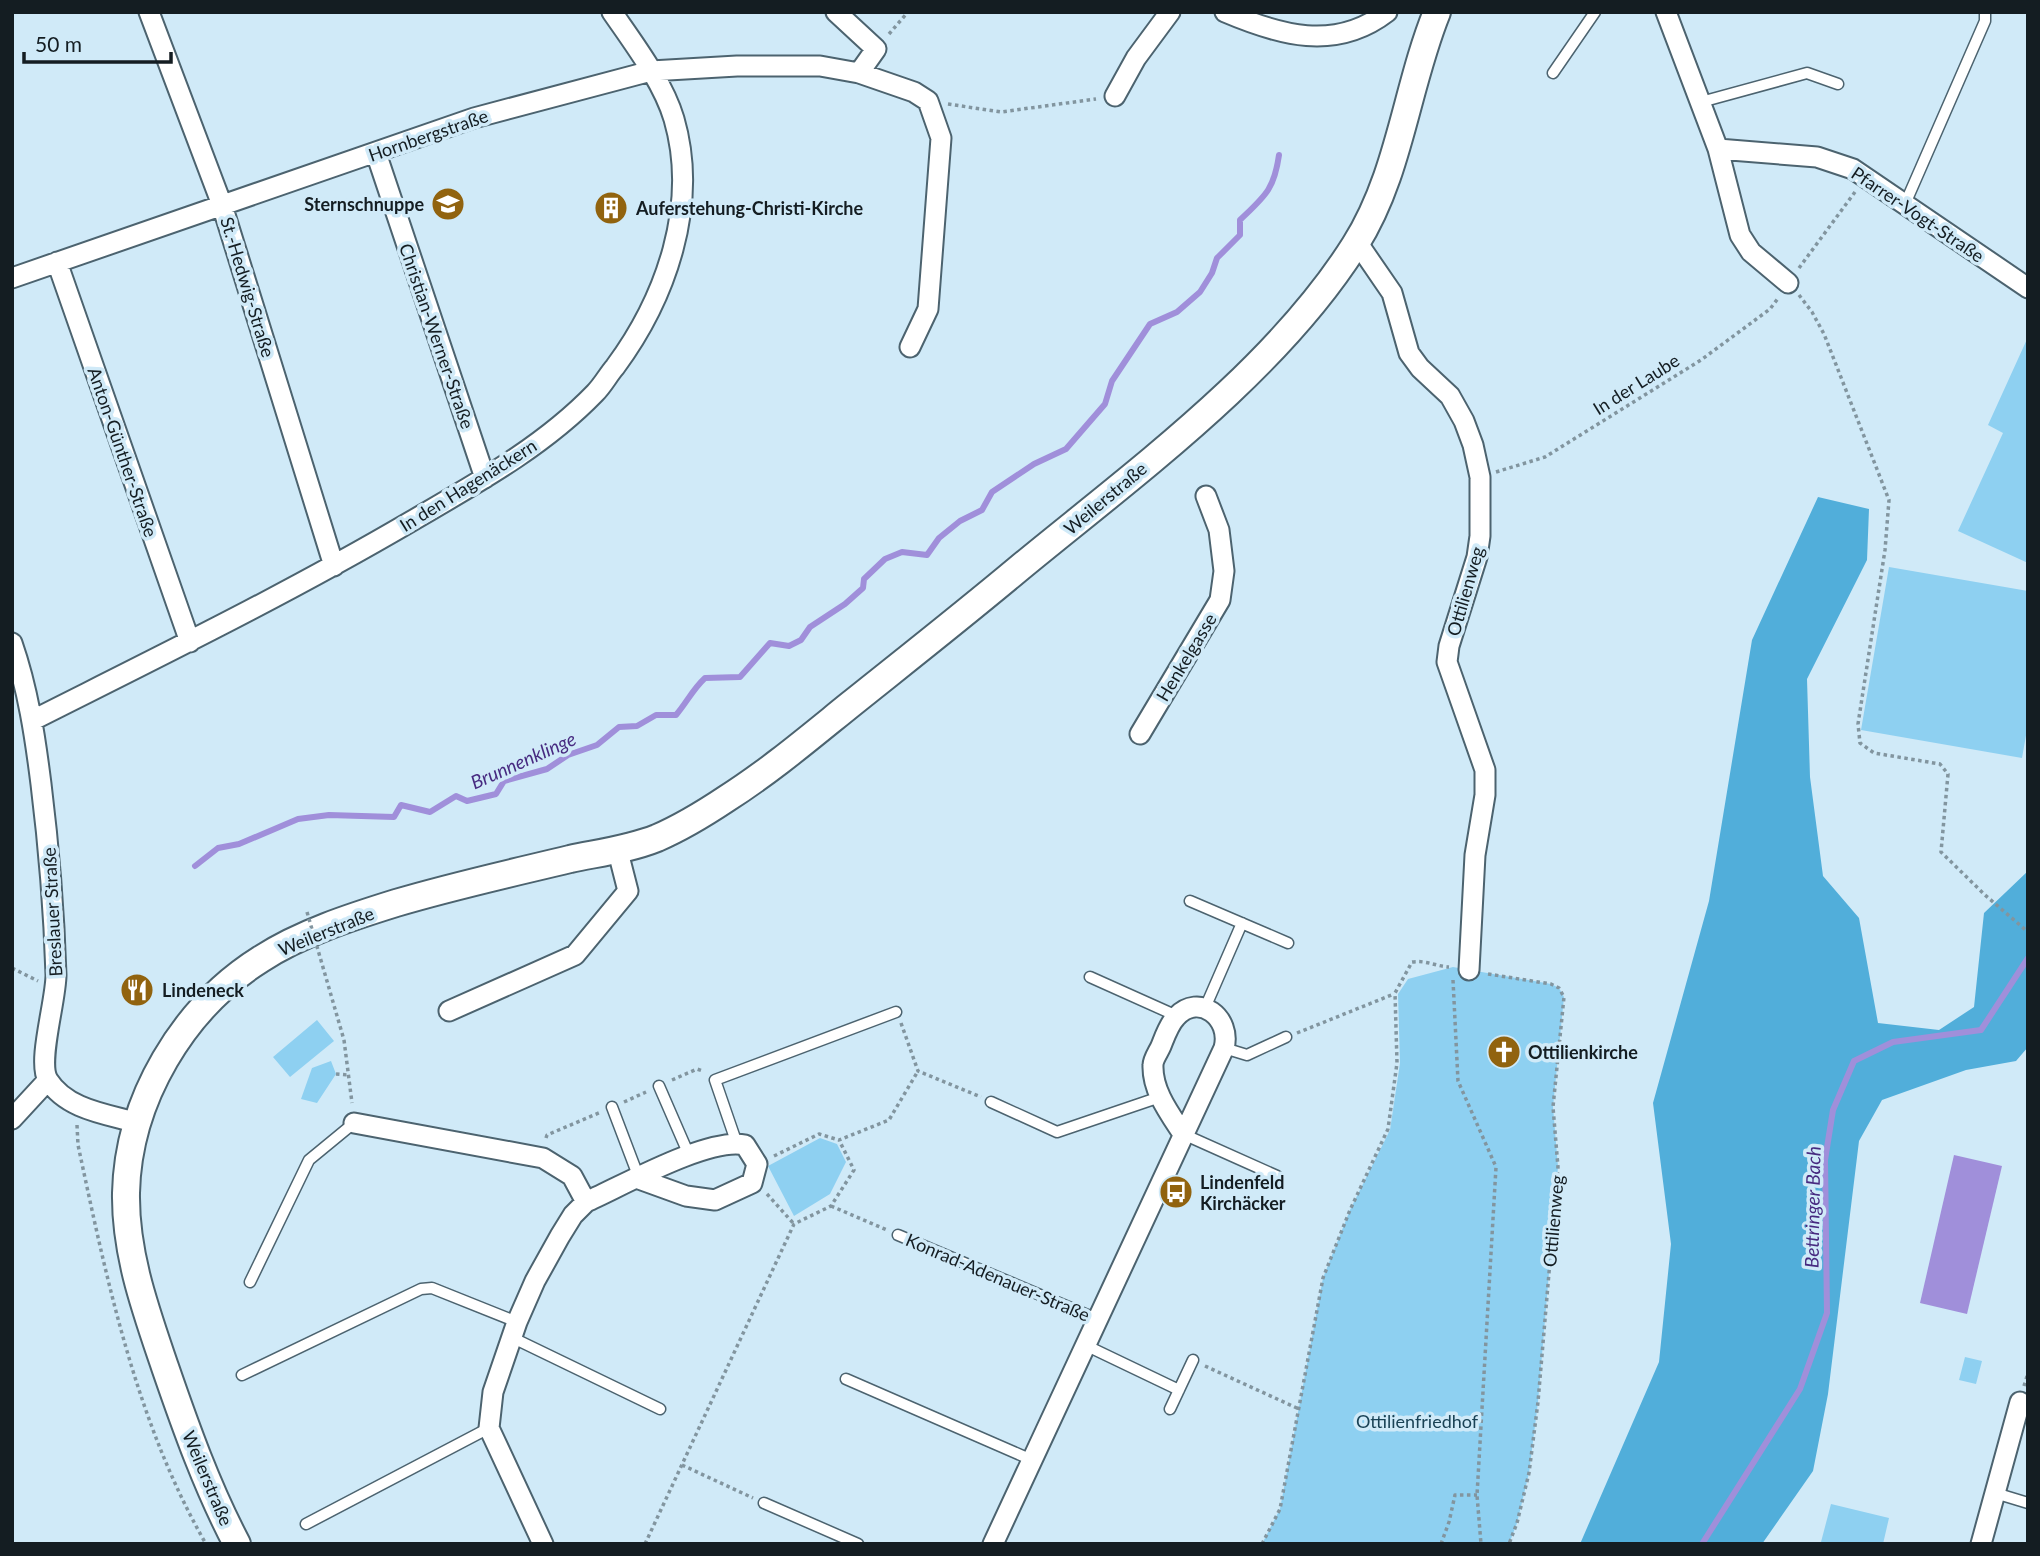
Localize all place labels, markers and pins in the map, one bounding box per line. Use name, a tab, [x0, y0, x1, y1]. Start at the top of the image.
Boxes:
school or university icon: Sternschnuppe	[429, 185, 467, 223]
building icon: Auferstehung-Christi-Kirche	[592, 189, 630, 227]
place label: Sternschnuppe	[304, 193, 424, 215]
place label: Auferstehung-Christi-Kirche	[635, 197, 864, 219]
restaurant icon: Lindeneck	[118, 971, 156, 1009]
place label: Lindeneck	[162, 979, 244, 1001]
church icon: Ottilienkirche	[1485, 1033, 1523, 1071]
place label: Ottilienkirche	[1528, 1041, 1638, 1063]
place label: Lindenfeld Kirchäcker	[1200, 1171, 1286, 1214]
bus stop icon: Lindenfeld Kirchäcker	[1157, 1173, 1195, 1211]

